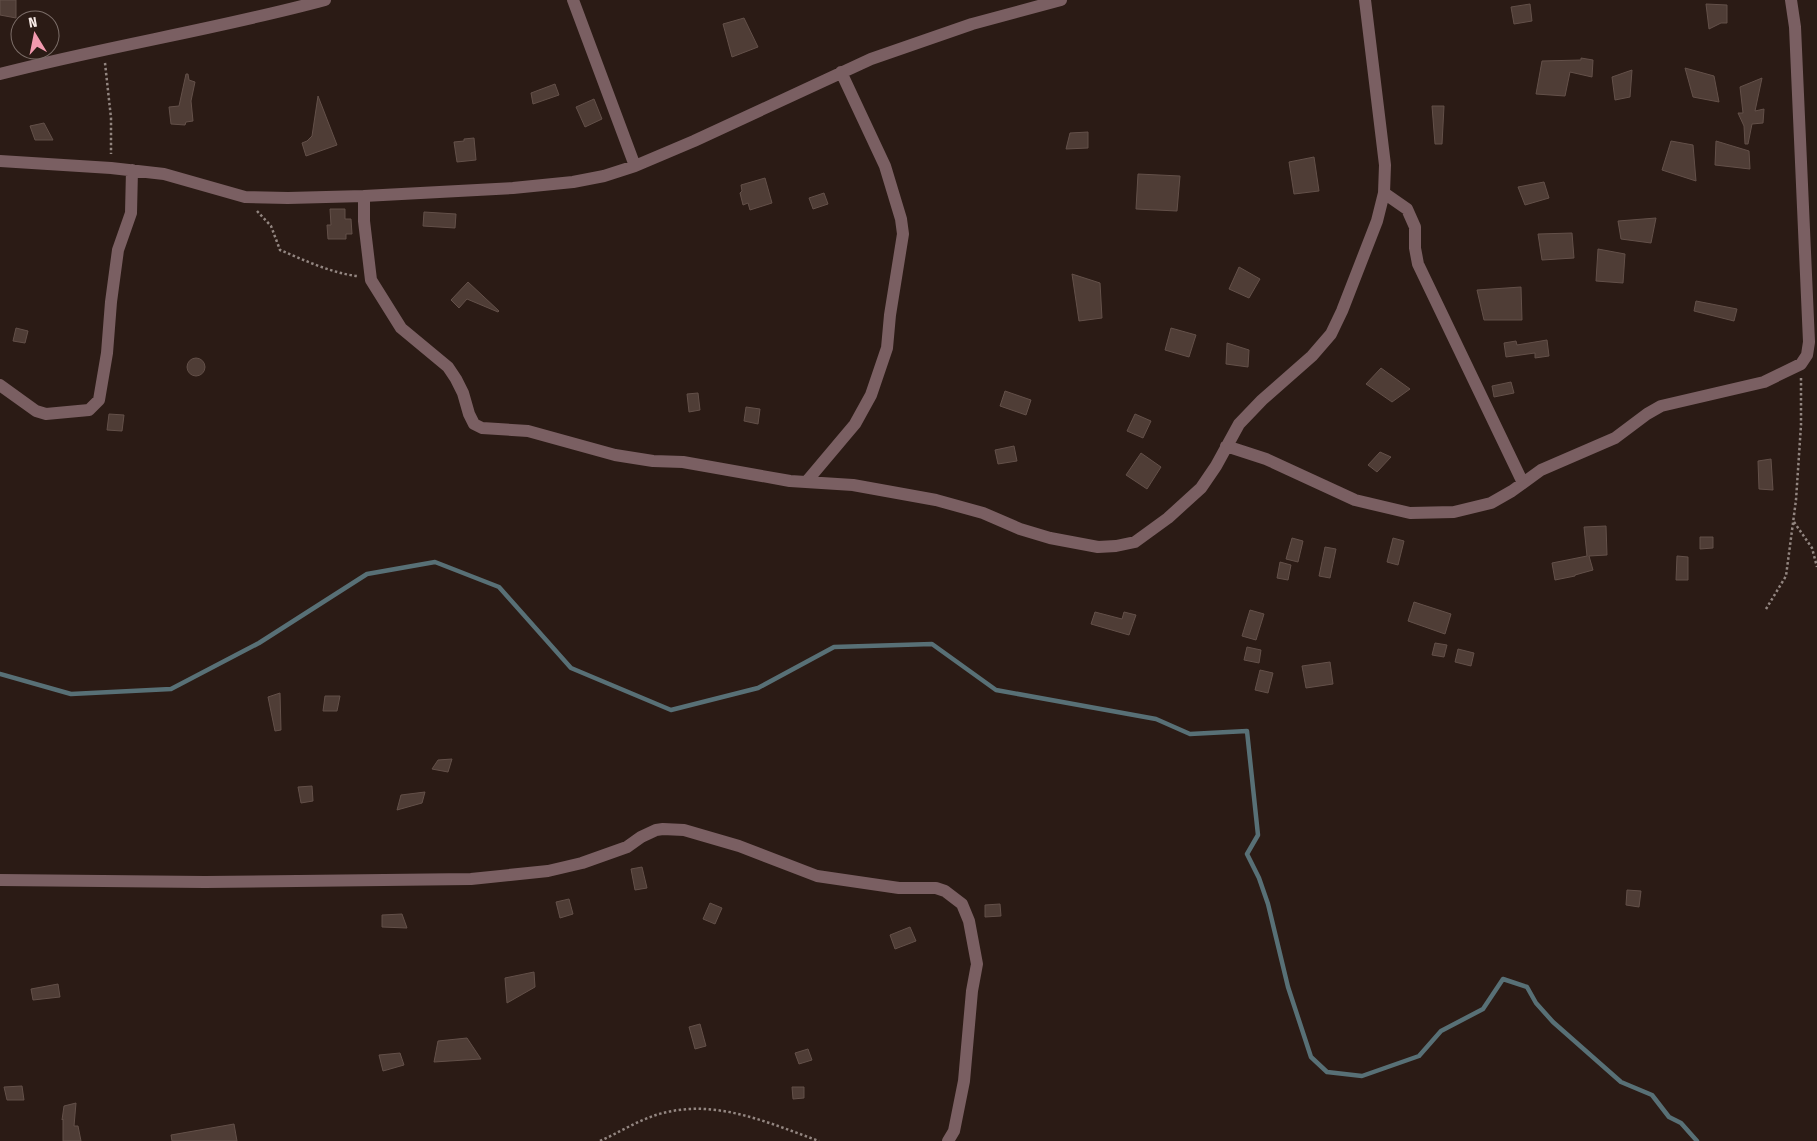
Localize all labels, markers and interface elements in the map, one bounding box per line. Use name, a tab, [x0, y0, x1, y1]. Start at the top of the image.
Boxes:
north arrow	[10, 10, 60, 60]
text: N	[27, 14, 38, 32]

